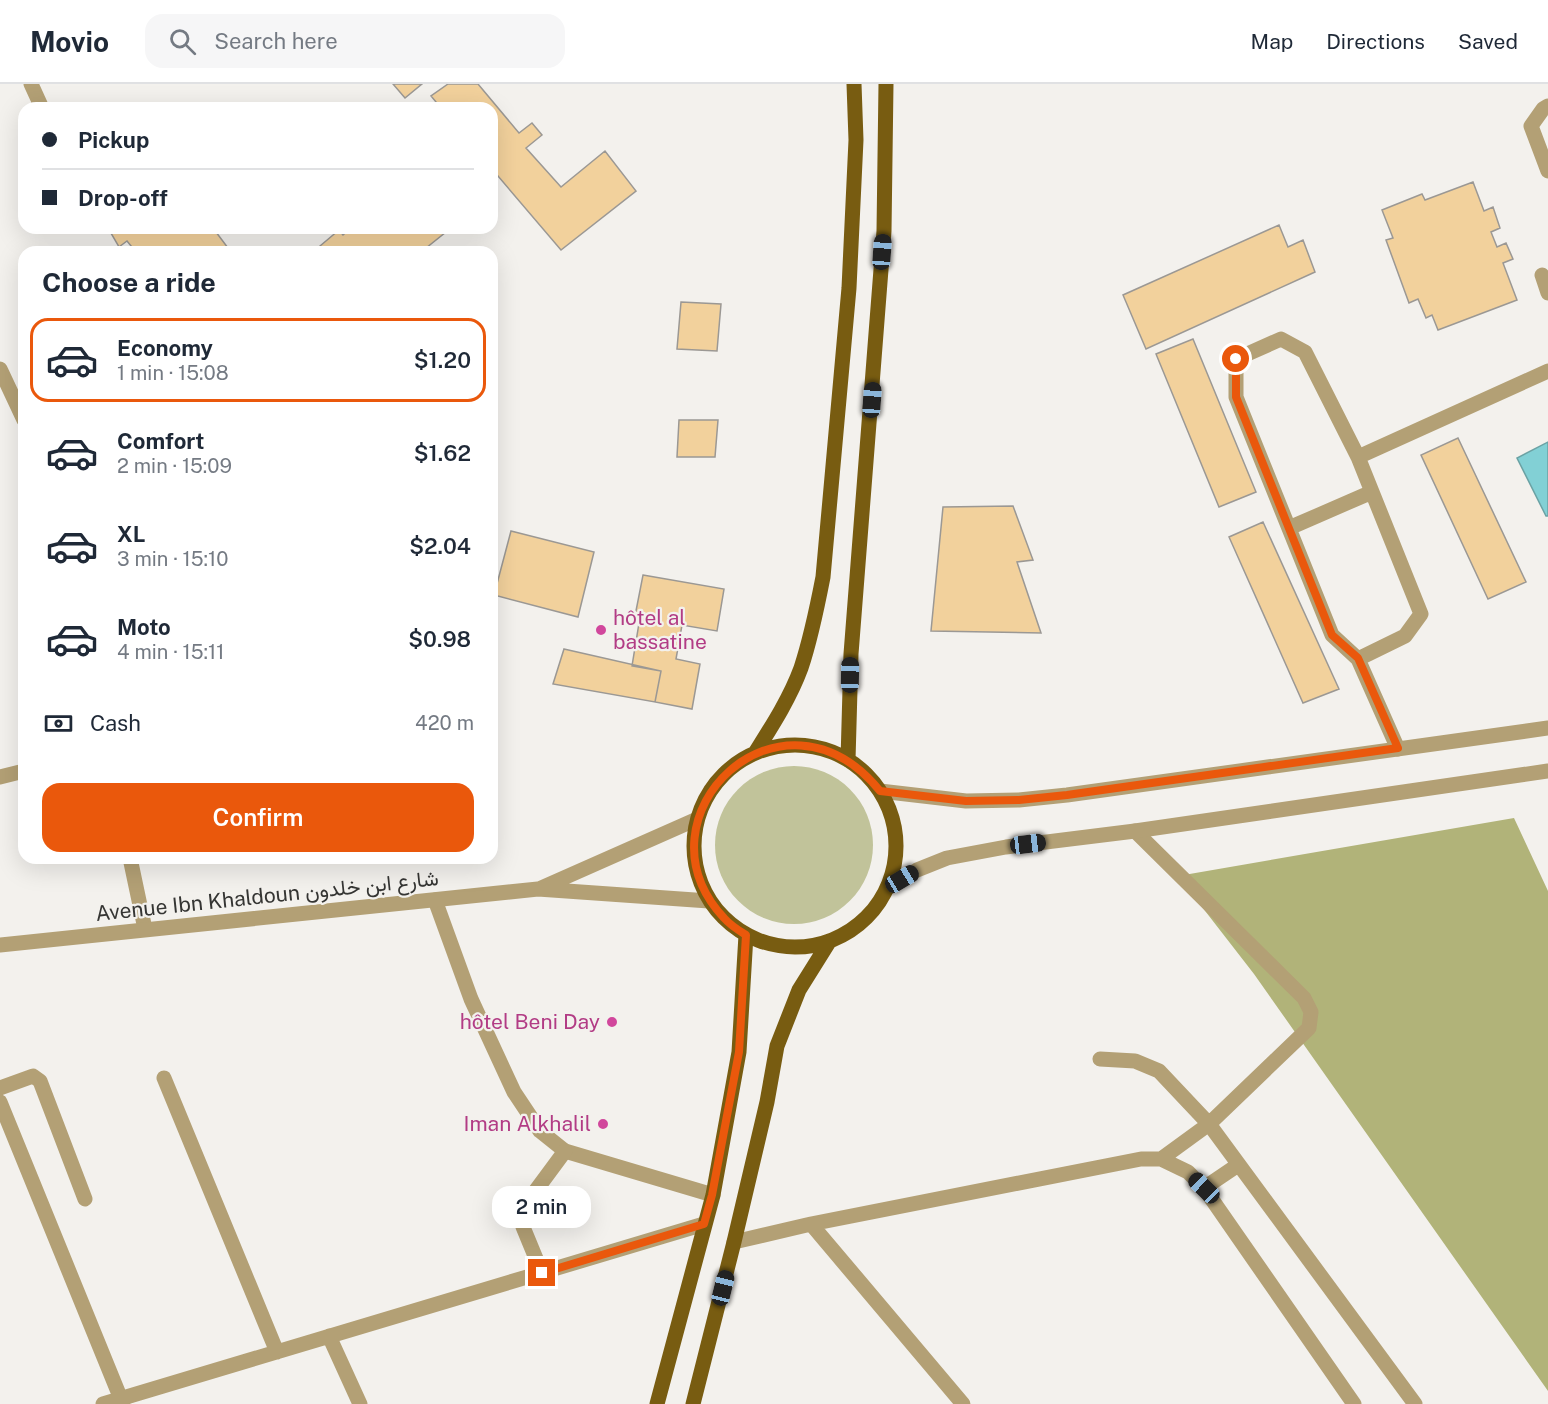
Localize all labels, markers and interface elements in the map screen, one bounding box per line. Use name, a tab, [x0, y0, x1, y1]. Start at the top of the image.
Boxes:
search box	[145, 14, 565, 68]
text: Movio	[30, 25, 109, 58]
icon: search	[166, 25, 199, 58]
text: Search here	[214, 28, 338, 54]
text: Map	[1251, 29, 1293, 54]
text: Directions	[1326, 29, 1425, 54]
text: Saved	[1458, 29, 1518, 54]
text: Pickup	[78, 127, 149, 153]
text: Drop-off	[78, 185, 168, 211]
car	[872, 233, 892, 271]
text: Choose a ride	[42, 266, 216, 298]
icon: car	[45, 333, 99, 387]
text: Economy	[117, 335, 213, 361]
route start	[1222, 345, 1249, 372]
text: $1.20	[414, 347, 471, 373]
text: 1 min · 15:08	[117, 361, 229, 385]
car	[862, 381, 882, 419]
icon: car	[45, 426, 99, 480]
text: Comfort	[117, 428, 204, 454]
text: $1.62	[414, 440, 471, 466]
text: 2 min · 15:09	[117, 454, 232, 478]
icon: car	[45, 519, 99, 573]
text: XL	[117, 521, 145, 547]
text: $2.04	[409, 533, 471, 559]
text: 3 min · 15:10	[117, 547, 228, 571]
place label: hôtel al bassatine	[613, 605, 707, 654]
icon: car	[45, 612, 99, 666]
text: Moto	[117, 614, 171, 640]
marker: hôtel al bassatine	[594, 623, 608, 637]
text: $0.98	[408, 626, 471, 652]
text: 4 min · 15:11	[117, 640, 224, 664]
car	[841, 657, 859, 693]
icon: cash	[42, 707, 75, 740]
text: Cash	[90, 710, 141, 736]
text: 420 m	[415, 711, 474, 735]
button: Confirm	[42, 783, 474, 852]
car	[1009, 833, 1047, 855]
car	[882, 862, 922, 896]
street label: Avenue Ibn Khaldoun شارع ابن خلدون	[94, 865, 440, 928]
place label: hôtel Beni Day	[460, 1009, 600, 1034]
marker: hôtel Beni Day	[605, 1015, 619, 1029]
place label: Iman Alkhalil	[463, 1111, 591, 1136]
marker: Iman Alkhalil	[596, 1117, 610, 1131]
car	[1185, 1169, 1223, 1207]
callout: 2 min	[492, 1186, 592, 1228]
text: 2 min	[516, 1195, 567, 1219]
route end	[528, 1259, 555, 1286]
car	[710, 1268, 736, 1308]

